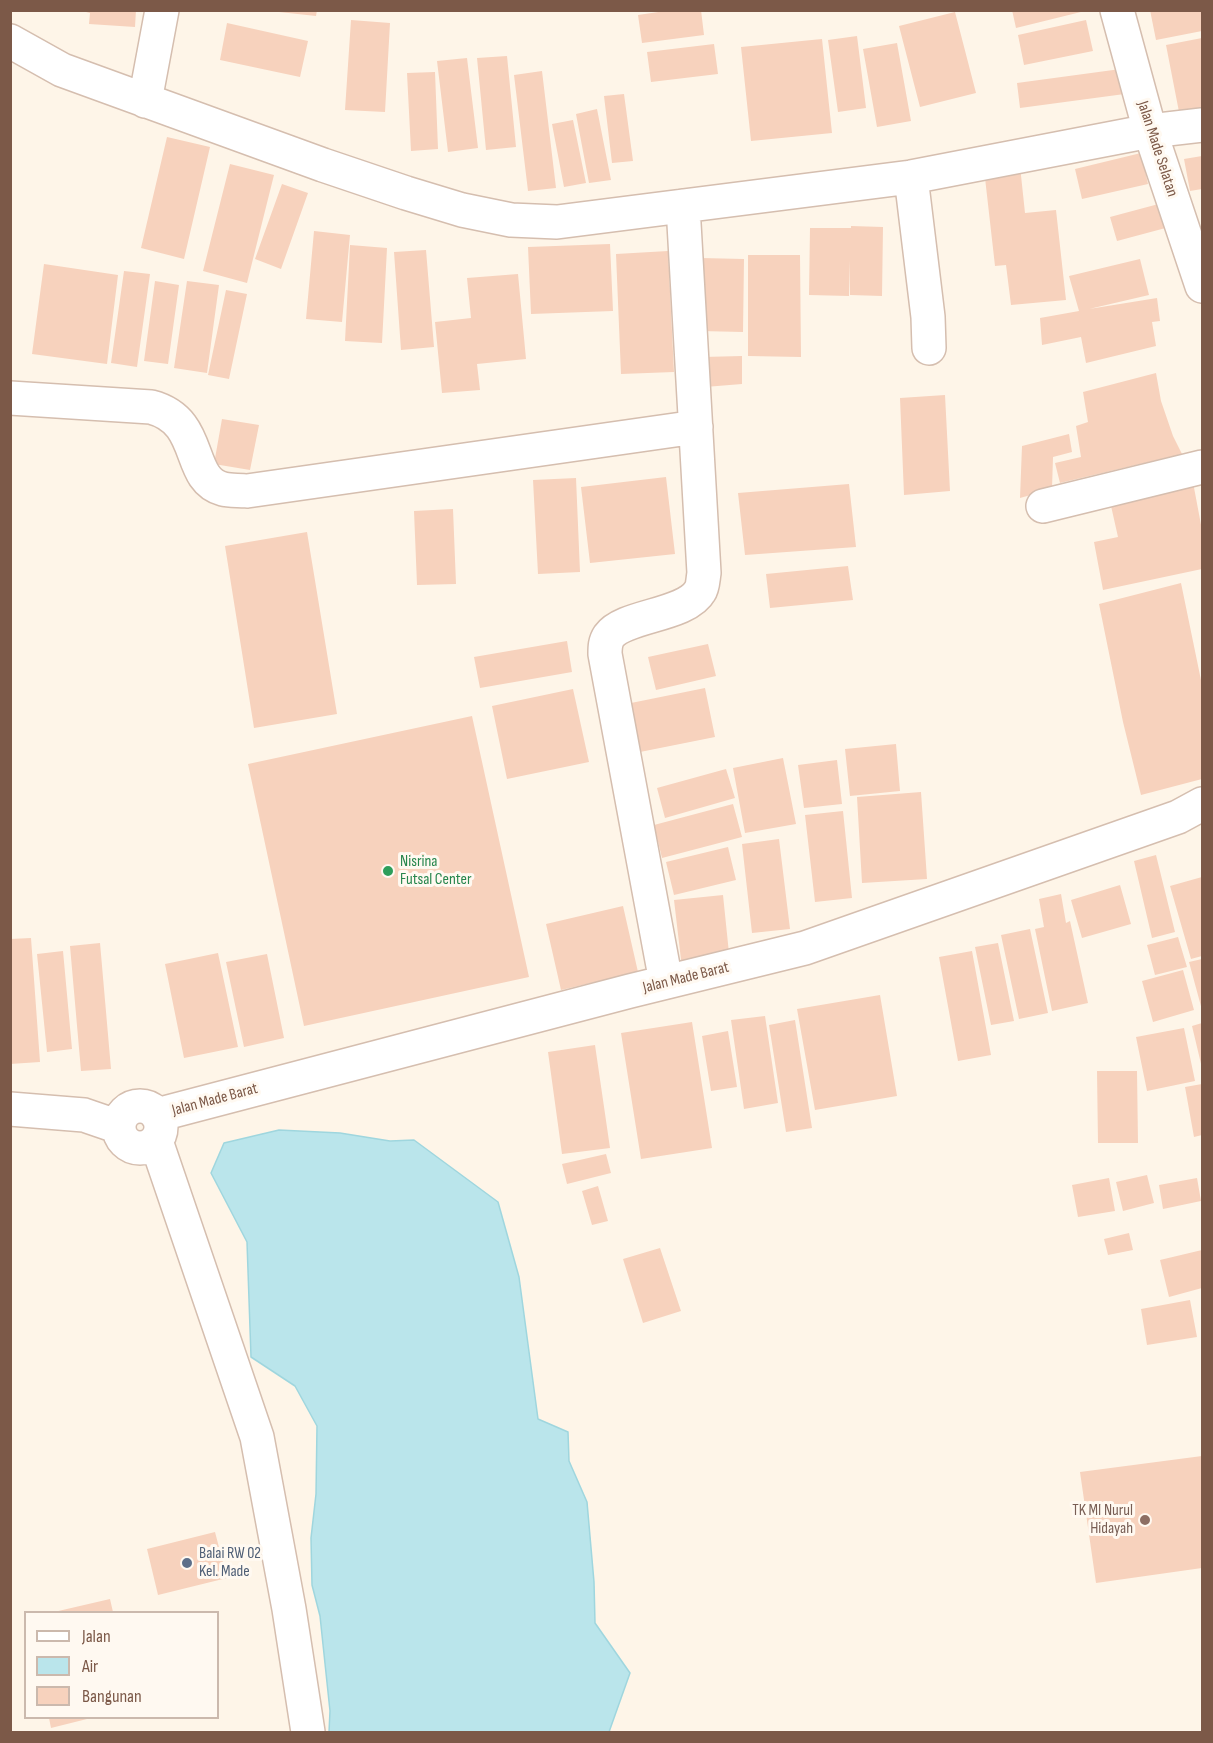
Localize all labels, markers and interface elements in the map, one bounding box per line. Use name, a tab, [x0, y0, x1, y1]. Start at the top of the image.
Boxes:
street label: Jalan Made Selatan	[1132, 99, 1182, 199]
place label: Nisrina Futsal Center	[400, 852, 472, 890]
marker: Nisrina Futsal Center	[381, 864, 395, 878]
street label: Jalan Made Barat	[641, 958, 731, 998]
street label: Jalan Made Barat	[170, 1079, 260, 1121]
place label: TK MI Nurul Hidayah	[1072, 1501, 1133, 1539]
marker: TK MI Nurul Hidayah	[1138, 1513, 1152, 1527]
place label: Balai RW 02 Kel. Made	[199, 1544, 261, 1582]
marker: Balai RW 02 Kel. Made	[180, 1556, 194, 1570]
legend	[24, 1611, 219, 1719]
text: Jalan	[82, 1626, 111, 1647]
text: Air	[82, 1656, 98, 1677]
text: Bangunan	[82, 1686, 142, 1707]

